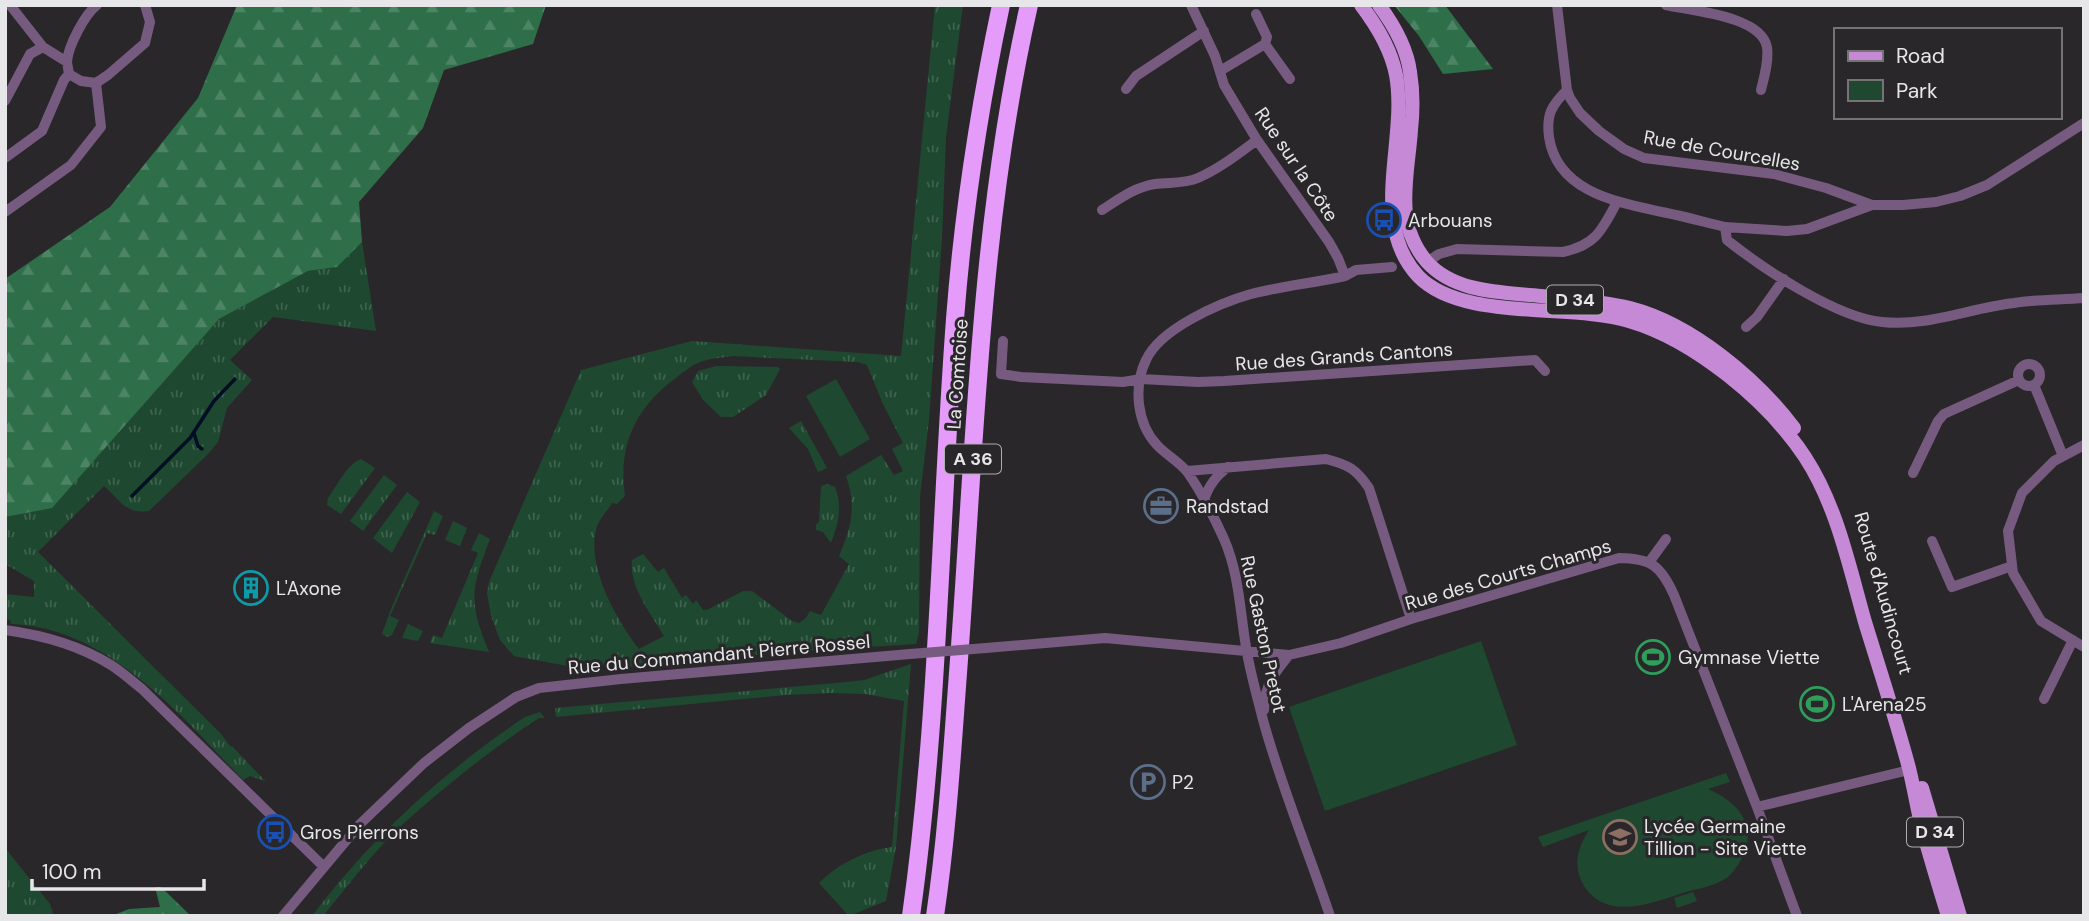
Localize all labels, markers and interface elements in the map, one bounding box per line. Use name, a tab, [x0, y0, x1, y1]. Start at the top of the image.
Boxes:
legend	[1834, 28, 2061, 119]
text: Road	[1896, 42, 1945, 70]
text: Park	[1896, 77, 1938, 105]
street label: Rue sur la Côte	[1249, 102, 1344, 226]
street label: Rue de Courcelles	[1642, 124, 1802, 177]
bus stop icon: Arbouans	[1365, 201, 1403, 239]
place label: Arbouans	[1408, 208, 1492, 233]
road number: D 34	[1547, 286, 1603, 314]
street label: La Comtoise	[941, 318, 974, 430]
street label: Rue des Grands Cantons	[1234, 336, 1454, 377]
road number: A 36	[945, 444, 1001, 474]
office icon: Randstad	[1142, 487, 1180, 525]
place label: Randstad	[1186, 494, 1269, 519]
street label: Route d'Audincourt	[1848, 509, 1919, 677]
street label: Rue des Courts Champs	[1402, 533, 1614, 616]
street label: Rue Gaston Pretot	[1235, 553, 1292, 715]
building icon: L'Axone	[232, 569, 270, 607]
place label: L'Axone	[276, 576, 341, 601]
street label: Rue du Commandant Pierre Rossel	[567, 629, 871, 680]
sports icon: Gymnase Viette	[1634, 638, 1672, 676]
place label: Gymnase Viette	[1678, 645, 1820, 670]
sports icon: L'Arena25	[1798, 685, 1836, 723]
place label: L'Arena25	[1842, 692, 1927, 717]
parking icon: P2	[1129, 763, 1167, 801]
place label: P2	[1172, 770, 1194, 795]
bus stop icon: Gros Pierrons	[256, 813, 294, 851]
place label: Lycée Germaine Tillion - Site Viette	[1644, 814, 1807, 861]
school or university icon: Lycée Germaine Tillion - Site Viette	[1601, 818, 1639, 856]
road number: D 34	[1907, 818, 1963, 846]
place label: Gros Pierrons	[300, 820, 419, 845]
scale bar	[32, 848, 203, 892]
text: 100 m	[42, 858, 102, 886]

